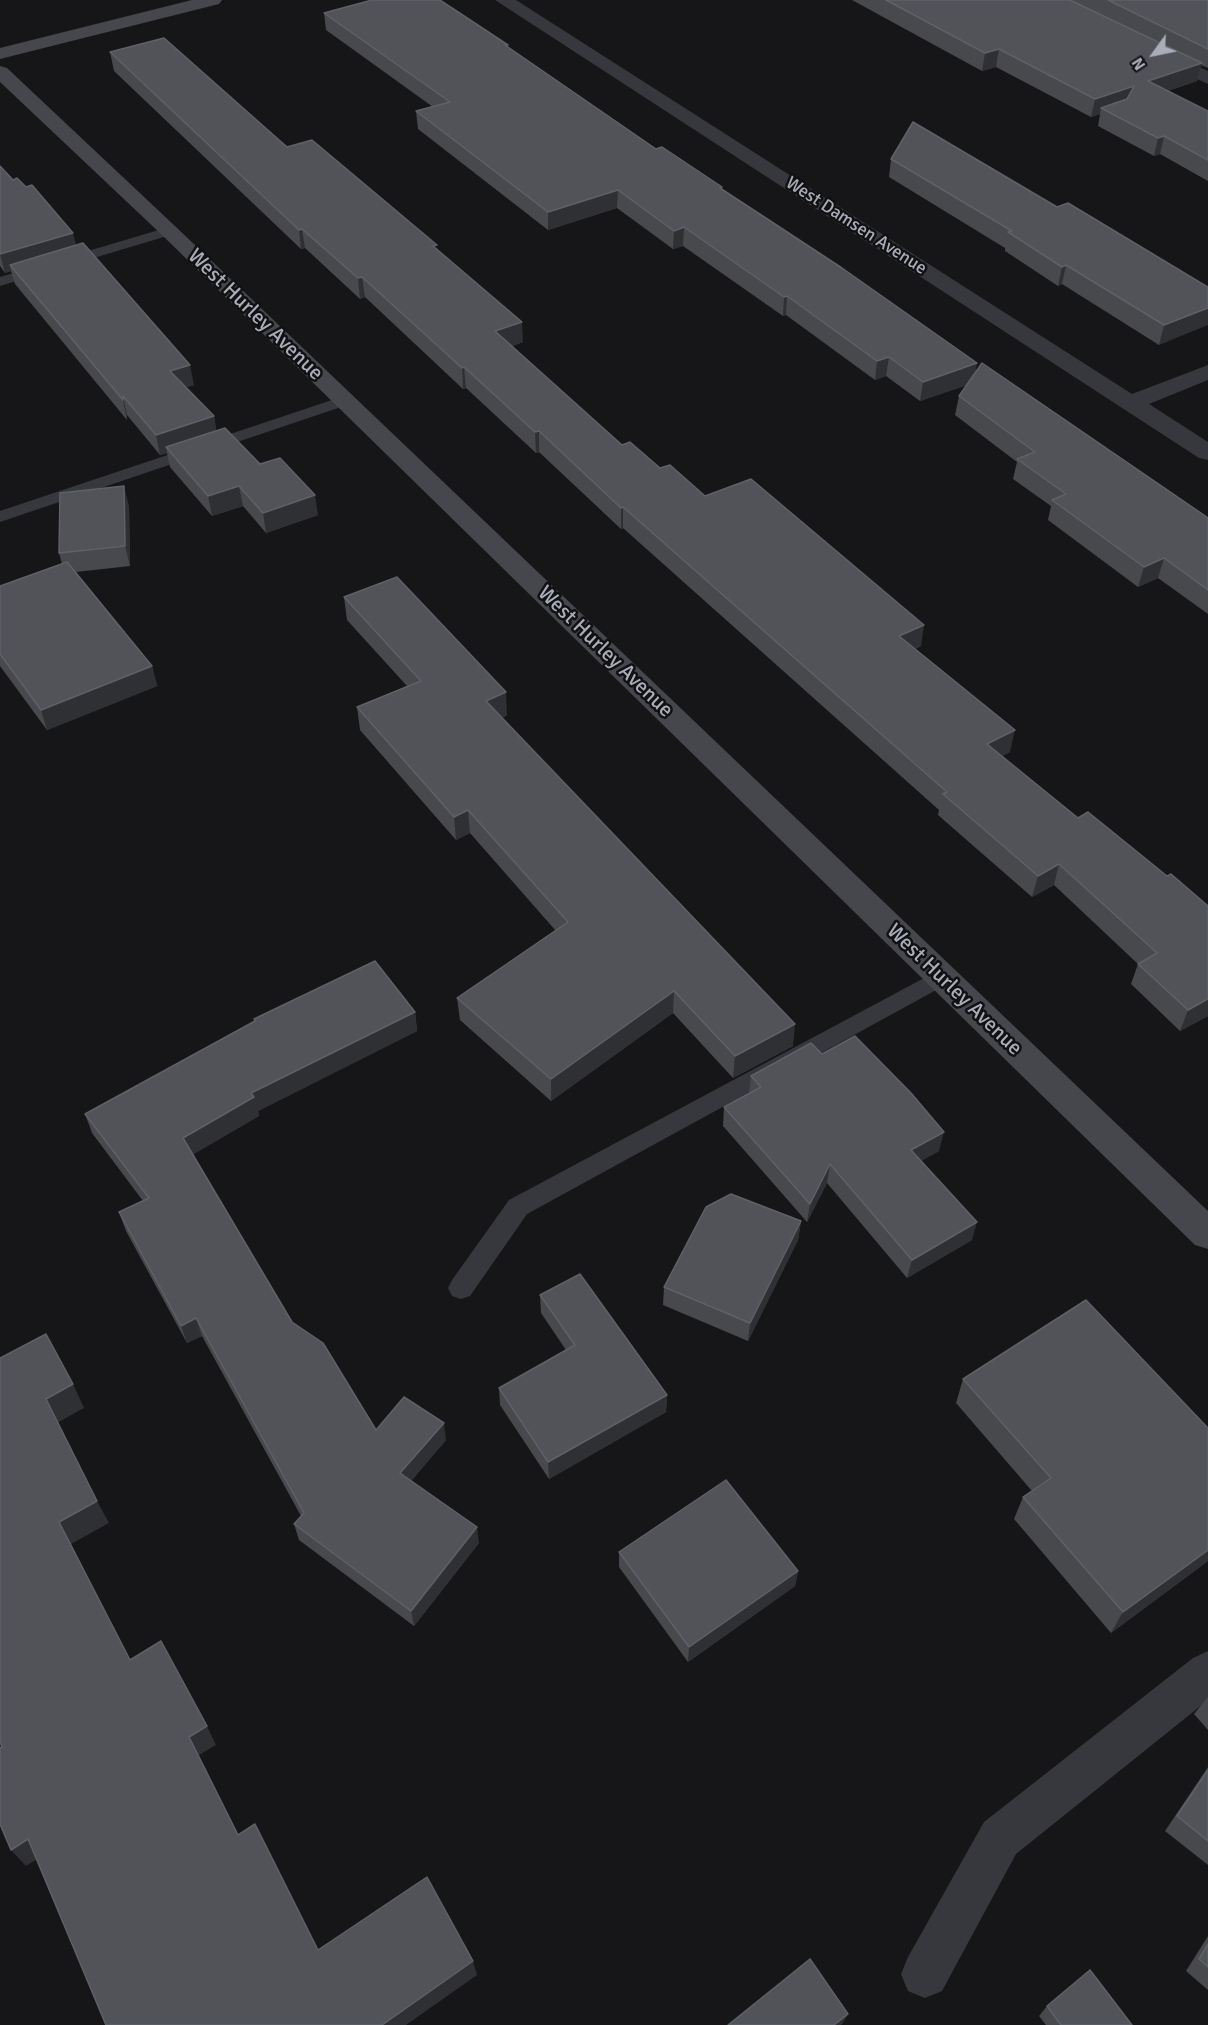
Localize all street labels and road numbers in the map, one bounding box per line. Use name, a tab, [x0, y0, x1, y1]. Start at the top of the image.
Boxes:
street label: West Damsen Avenue	[781, 172, 931, 280]
street label: West Hurley Avenue	[182, 244, 328, 386]
street label: West Hurley Avenue	[532, 581, 678, 723]
street label: West Hurley Avenue	[881, 919, 1027, 1061]

